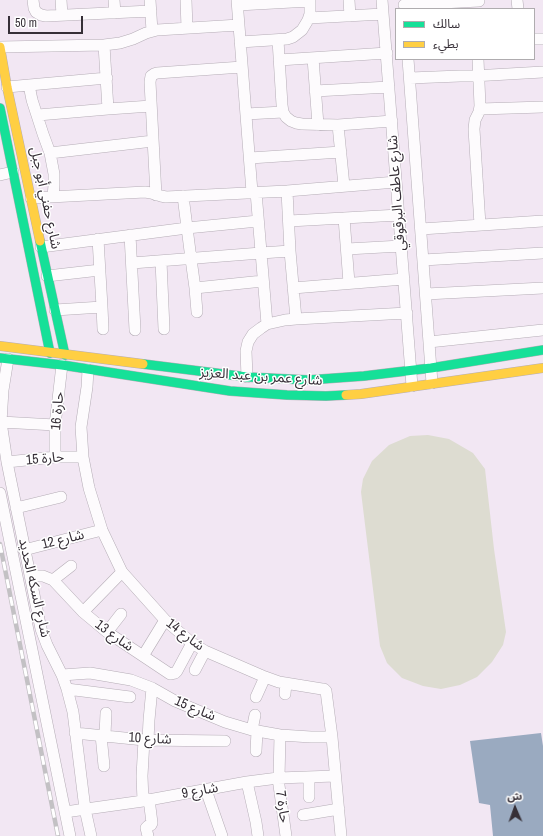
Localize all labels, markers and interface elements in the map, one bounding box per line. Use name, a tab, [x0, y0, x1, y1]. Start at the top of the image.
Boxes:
scale bar	[10, 8, 85, 34]
legend	[395, 8, 535, 60]
text: 50 m	[15, 15, 37, 31]
text: سالك	[433, 16, 460, 32]
text: بطيء	[433, 36, 459, 52]
street label: شارع عاطف البرقوقي	[385, 135, 409, 251]
street label: شارع حفني أبو جبل	[26, 145, 64, 251]
street label: شارع عمر بن عبد العزيز	[199, 364, 323, 390]
street label: حارة 16	[48, 391, 68, 431]
street label: حارة 15	[25, 449, 65, 469]
street label: شارع 12	[40, 527, 86, 553]
street label: شارع السكه الحديد	[14, 537, 54, 639]
street label: شارع 14	[163, 615, 207, 655]
street label: شارع 13	[92, 616, 136, 656]
street label: شارع 15	[172, 693, 218, 725]
street label: شارع 10	[128, 729, 172, 749]
street label: شارع 9	[180, 780, 220, 802]
north arrow	[495, 788, 535, 828]
text: ش	[507, 789, 522, 803]
street label: حارة 7	[271, 790, 293, 824]

